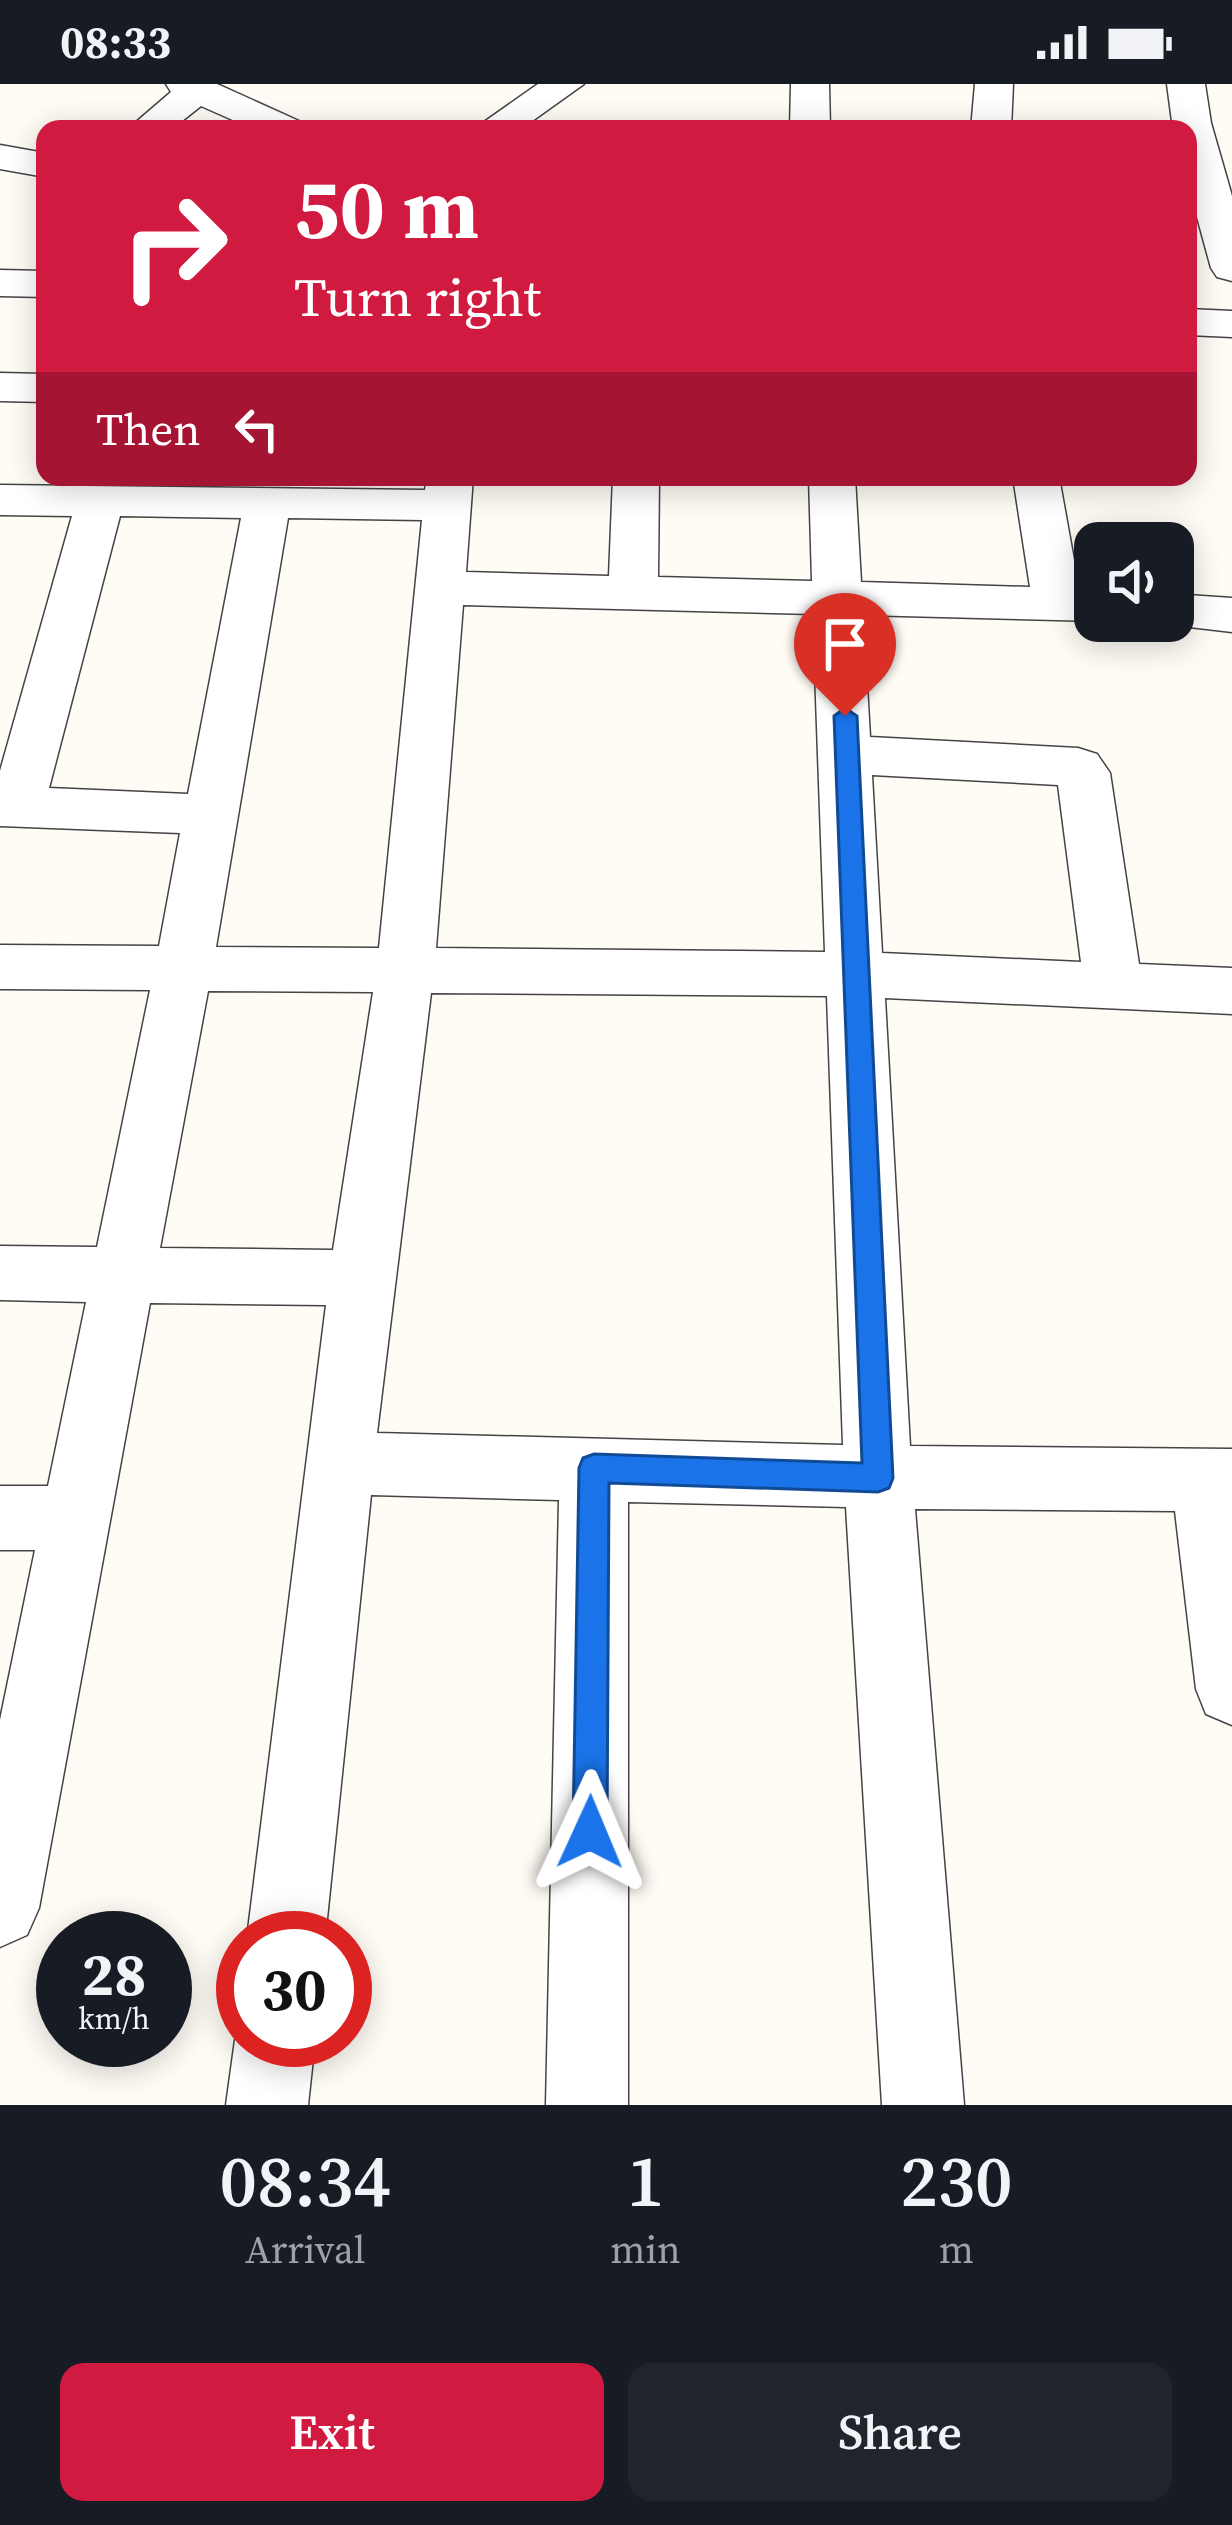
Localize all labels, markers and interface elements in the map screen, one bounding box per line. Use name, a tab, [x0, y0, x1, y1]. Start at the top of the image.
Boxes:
text: 08:33	[60, 11, 171, 73]
text: 50 m	[294, 151, 479, 266]
icon: right	[96, 168, 252, 324]
text: Turn right	[294, 260, 541, 334]
icon: left	[224, 396, 290, 462]
text: Then	[96, 398, 200, 460]
map controls	[1074, 522, 1194, 642]
button: sound	[1074, 522, 1194, 642]
pin	[794, 593, 896, 716]
icon: arrive	[812, 611, 878, 677]
position arrow	[527, 1769, 653, 1895]
speed limit sign: 30	[216, 1911, 372, 2067]
text: 28	[81, 1933, 147, 2015]
text: km/h	[78, 1998, 150, 2039]
text: 08:34	[219, 2131, 391, 2230]
text: 1	[627, 2131, 664, 2230]
text: 230	[900, 2131, 1013, 2230]
text: Arrival	[245, 2223, 365, 2276]
text: min	[610, 2223, 681, 2276]
text: m	[939, 2223, 974, 2276]
button: Exit	[60, 2363, 604, 2501]
button: Share	[628, 2363, 1172, 2501]

